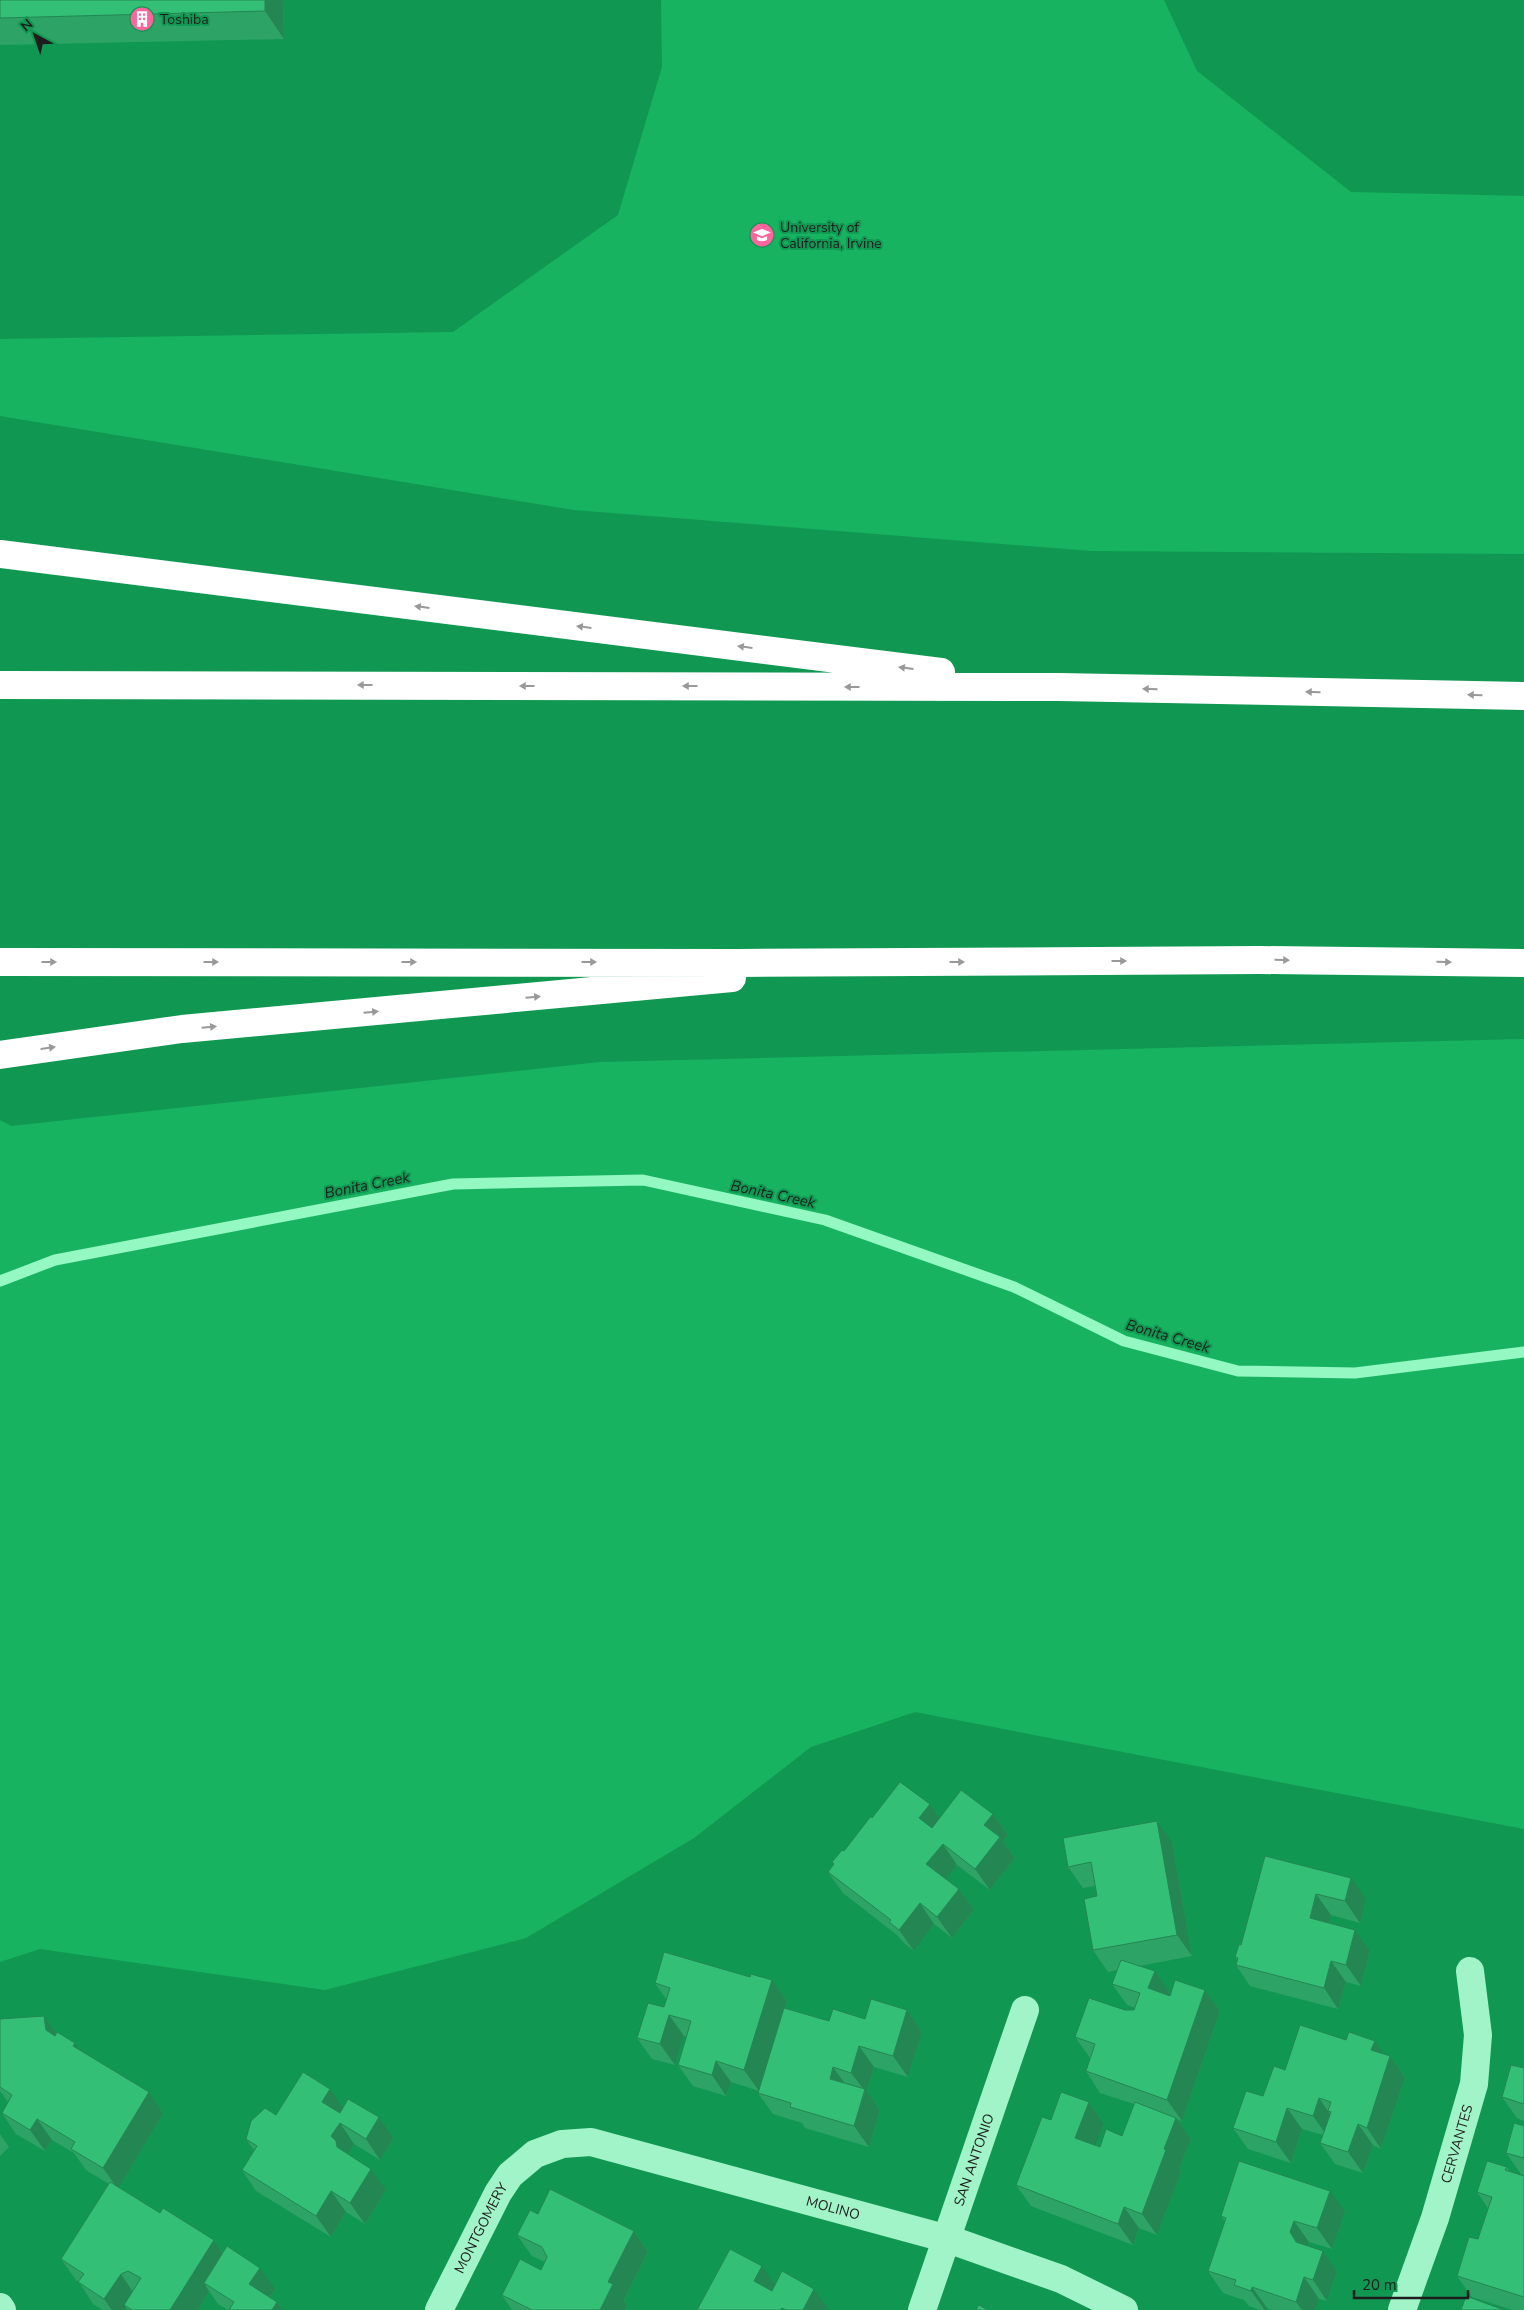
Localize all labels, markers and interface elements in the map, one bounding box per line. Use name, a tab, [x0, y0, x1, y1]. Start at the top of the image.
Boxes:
building icon: Toshiba	[129, 6, 155, 32]
north arrow	[10, 10, 60, 60]
place label: Toshiba	[160, 10, 209, 29]
text: N	[17, 15, 37, 36]
place label: University of California, Irvine	[780, 218, 882, 253]
school or university icon: University of California, Irvine	[749, 222, 775, 248]
one-way arrow	[414, 603, 430, 611]
one-way arrow	[575, 623, 591, 631]
one-way arrow	[736, 643, 752, 651]
one-way arrow	[898, 664, 914, 672]
one-way arrow	[357, 681, 373, 689]
one-way arrow	[519, 682, 535, 690]
one-way arrow	[682, 682, 698, 690]
one-way arrow	[844, 682, 860, 690]
one-way arrow	[1142, 685, 1158, 693]
one-way arrow	[1305, 688, 1321, 696]
one-way arrow	[1467, 691, 1483, 699]
one-way arrow	[1274, 956, 1290, 964]
one-way arrow	[1111, 957, 1127, 965]
one-way arrow	[41, 958, 57, 966]
one-way arrow	[203, 958, 219, 966]
one-way arrow	[401, 958, 417, 966]
one-way arrow	[581, 958, 597, 966]
one-way arrow	[949, 958, 965, 966]
one-way arrow	[1436, 959, 1452, 967]
one-way arrow	[525, 993, 541, 1001]
one-way arrow	[363, 1008, 379, 1016]
one-way arrow	[202, 1023, 218, 1031]
one-way arrow	[41, 1044, 57, 1052]
water label: Bonita Creek	[323, 1167, 412, 1203]
water label: Bonita Creek	[729, 1175, 818, 1213]
water label: Bonita Creek	[1124, 1314, 1213, 1358]
street label: CERVANTES	[1437, 2102, 1478, 2186]
street label: SAN ANTONIO	[949, 2111, 999, 2209]
street label: MONTGOMERY	[450, 2179, 513, 2277]
street label: MOLINO	[804, 2192, 862, 2225]
scale bar	[1354, 2268, 1468, 2300]
text: 20 m	[1362, 2275, 1397, 2295]

